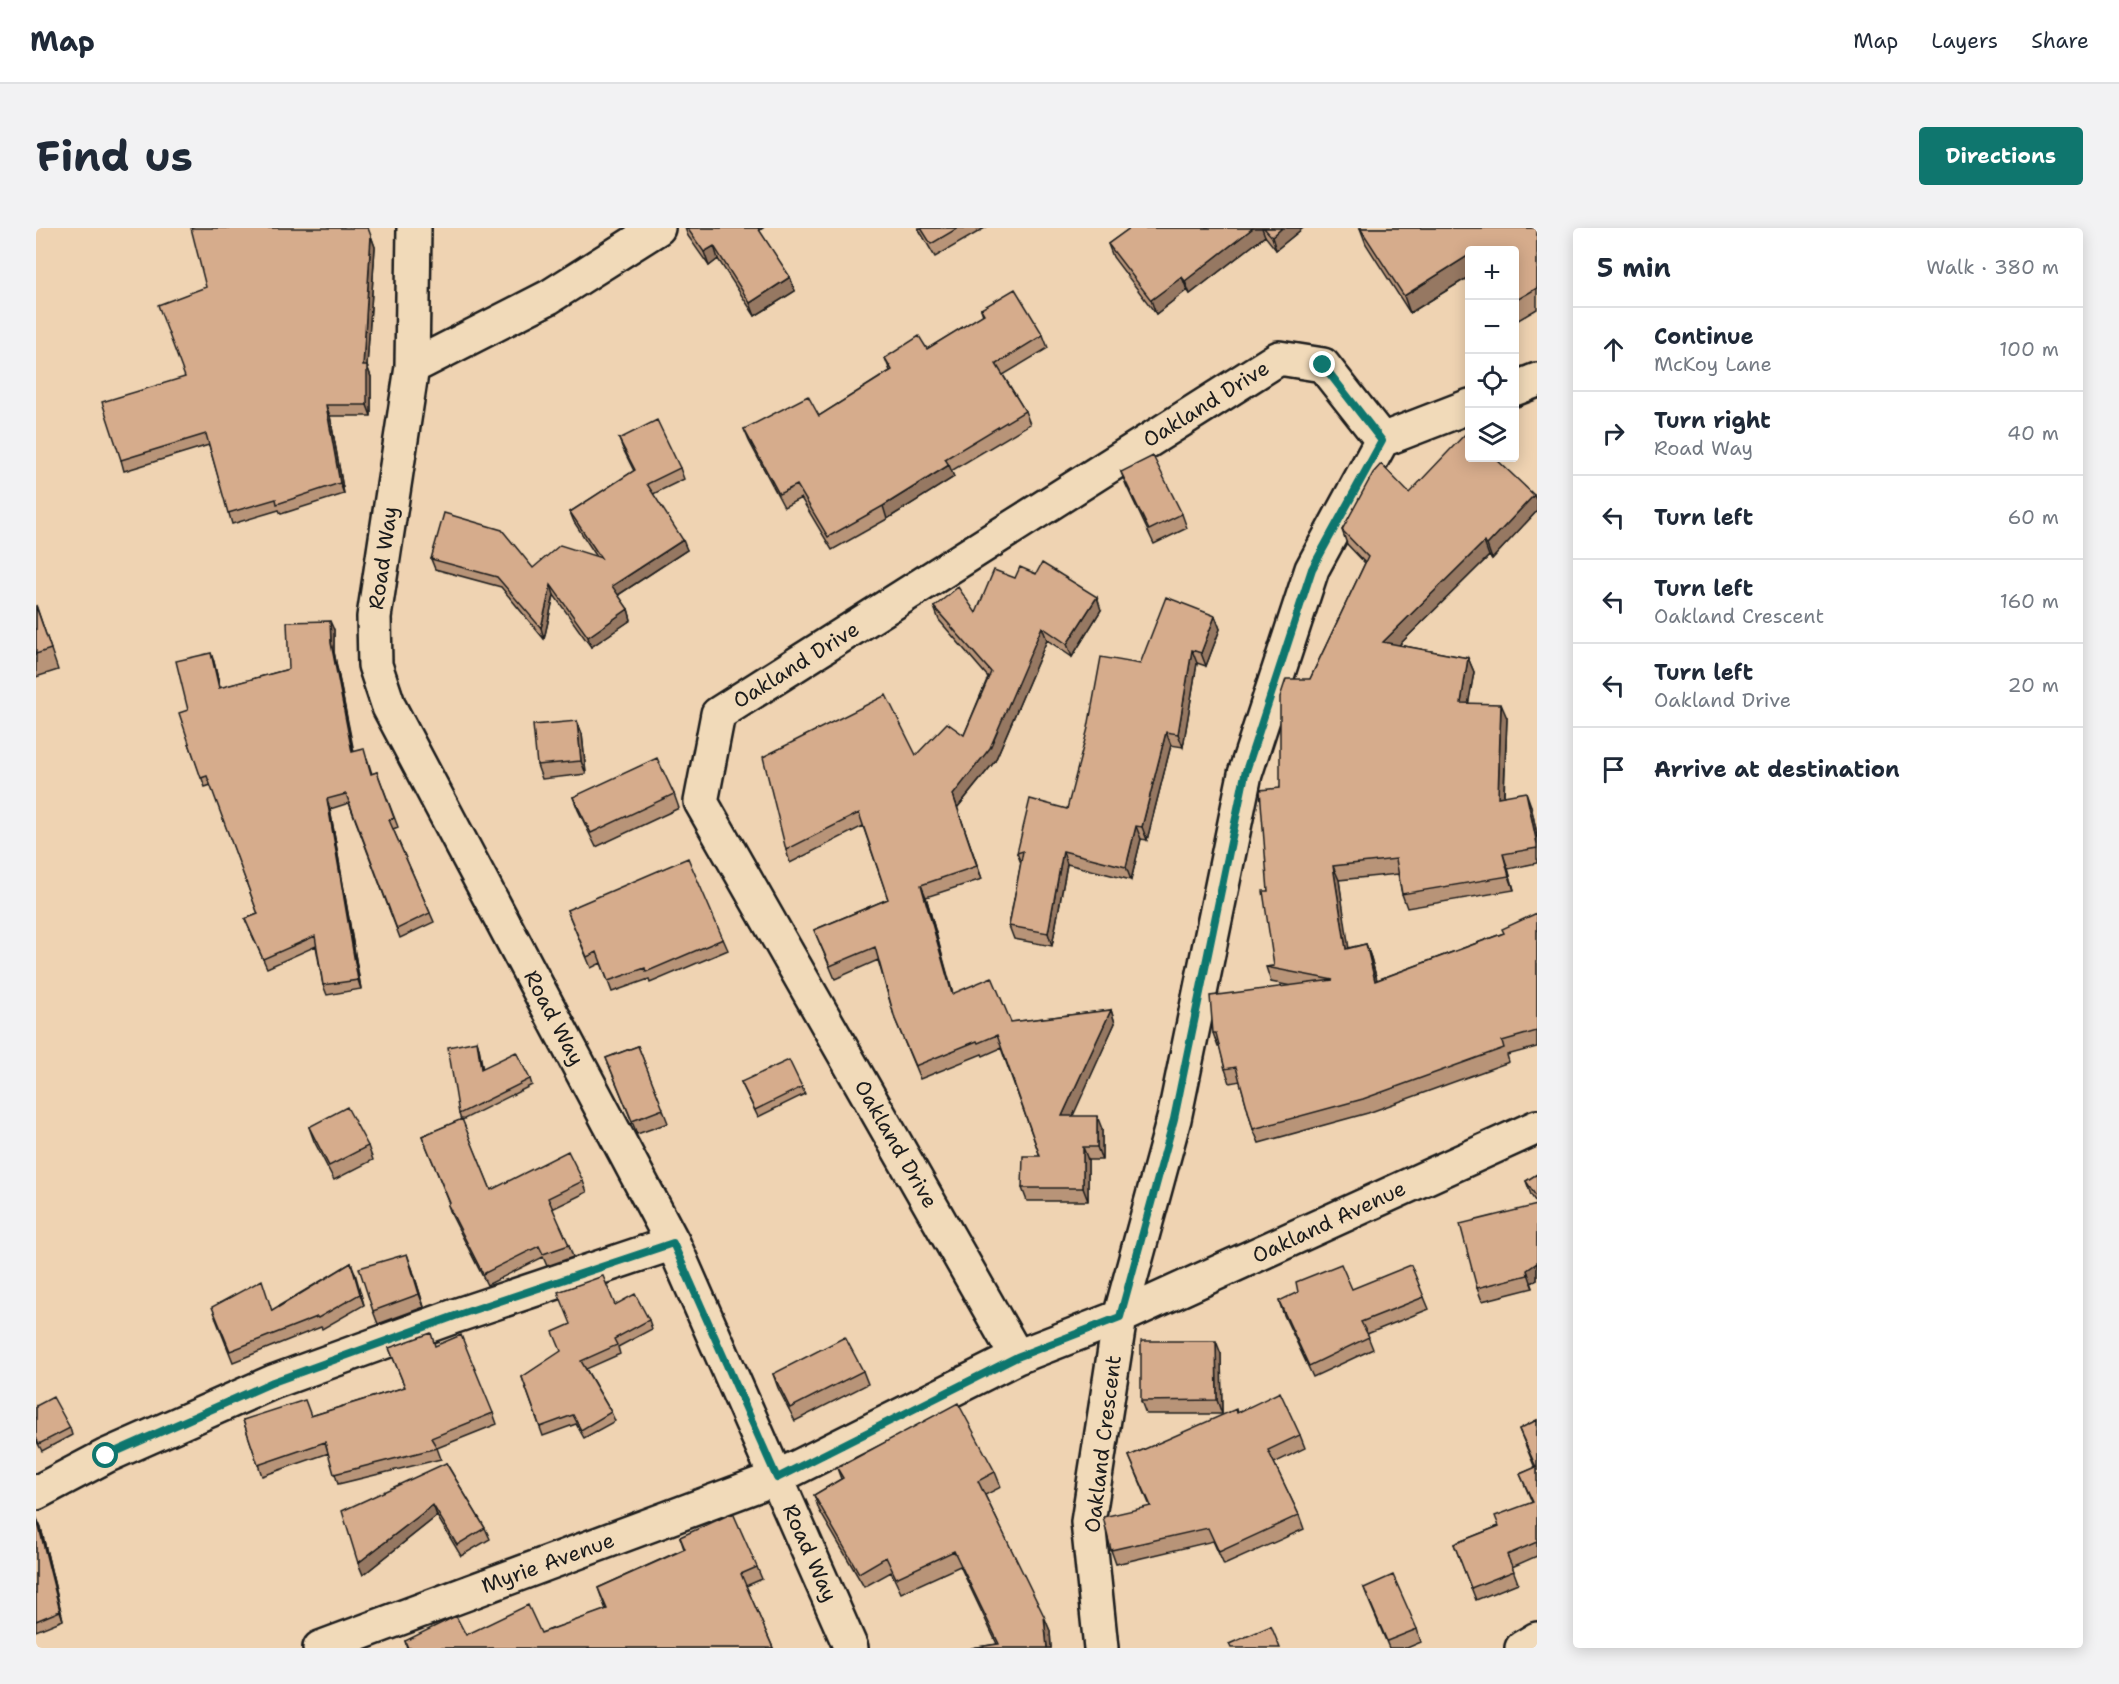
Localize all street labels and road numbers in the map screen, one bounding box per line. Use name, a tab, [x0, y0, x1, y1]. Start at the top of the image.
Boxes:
street label: Oakland Drive	[1138, 354, 1274, 454]
street label: Road Way	[362, 505, 404, 611]
street label: Oakland Drive	[728, 615, 864, 715]
street label: Road Way	[517, 966, 591, 1070]
street label: Oakland Drive	[848, 1075, 944, 1213]
street label: Oakland Avenue	[1248, 1174, 1410, 1270]
street label: Oakland Crescent	[1078, 1354, 1128, 1534]
street label: Road Way	[776, 1500, 844, 1606]
street label: Myrie Avenue	[478, 1526, 618, 1600]

